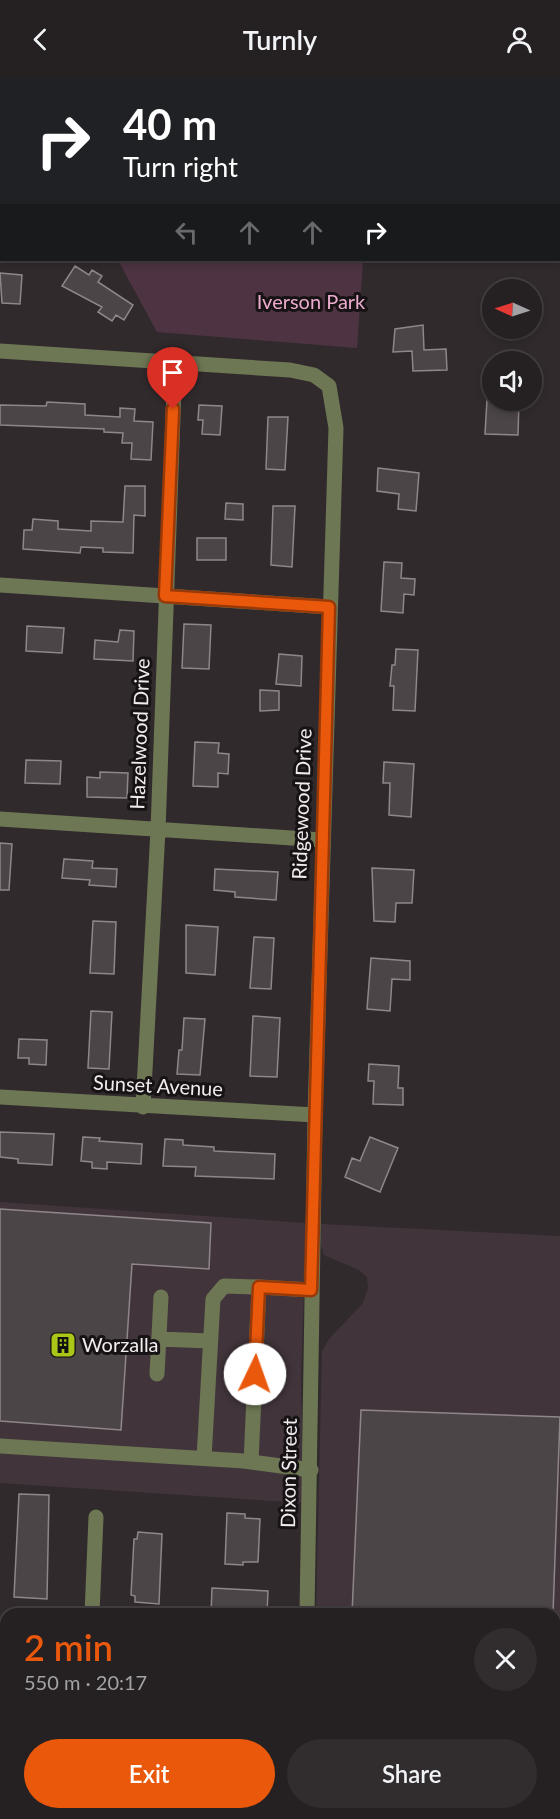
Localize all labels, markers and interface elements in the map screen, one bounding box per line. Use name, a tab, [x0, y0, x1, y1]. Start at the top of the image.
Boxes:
icon: back	[24, 23, 57, 56]
text: Turnly	[243, 23, 317, 56]
icon: person	[503, 23, 536, 56]
text: 40 m	[123, 99, 217, 149]
icon: right	[24, 102, 102, 180]
text: Turn right	[123, 150, 238, 183]
icon: left	[170, 216, 203, 249]
icon: ahead	[233, 216, 266, 249]
icon: ahead	[296, 216, 329, 249]
icon: right	[359, 216, 392, 249]
north arrow	[482, 279, 542, 339]
map controls	[482, 279, 542, 411]
park label: Iverson Park	[257, 289, 366, 313]
pin	[147, 347, 198, 409]
button: sound	[482, 351, 542, 411]
icon: arrive	[156, 356, 189, 389]
street label: Hazelwood Drive	[124, 658, 154, 810]
street label: Ridgewood Drive	[286, 728, 316, 880]
street label: Sunset Avenue	[93, 1070, 224, 1100]
building icon: Worzalla	[48, 1330, 78, 1360]
place label: Worzalla	[82, 1332, 159, 1356]
position arrow	[223, 1342, 287, 1406]
street label: Dixon Street	[275, 1418, 301, 1528]
text: 2 min	[24, 1625, 113, 1669]
button: close	[474, 1628, 537, 1691]
text: 550 m · 20:17	[24, 1670, 147, 1694]
button: Exit	[24, 1739, 275, 1808]
button: Share	[287, 1739, 537, 1808]

